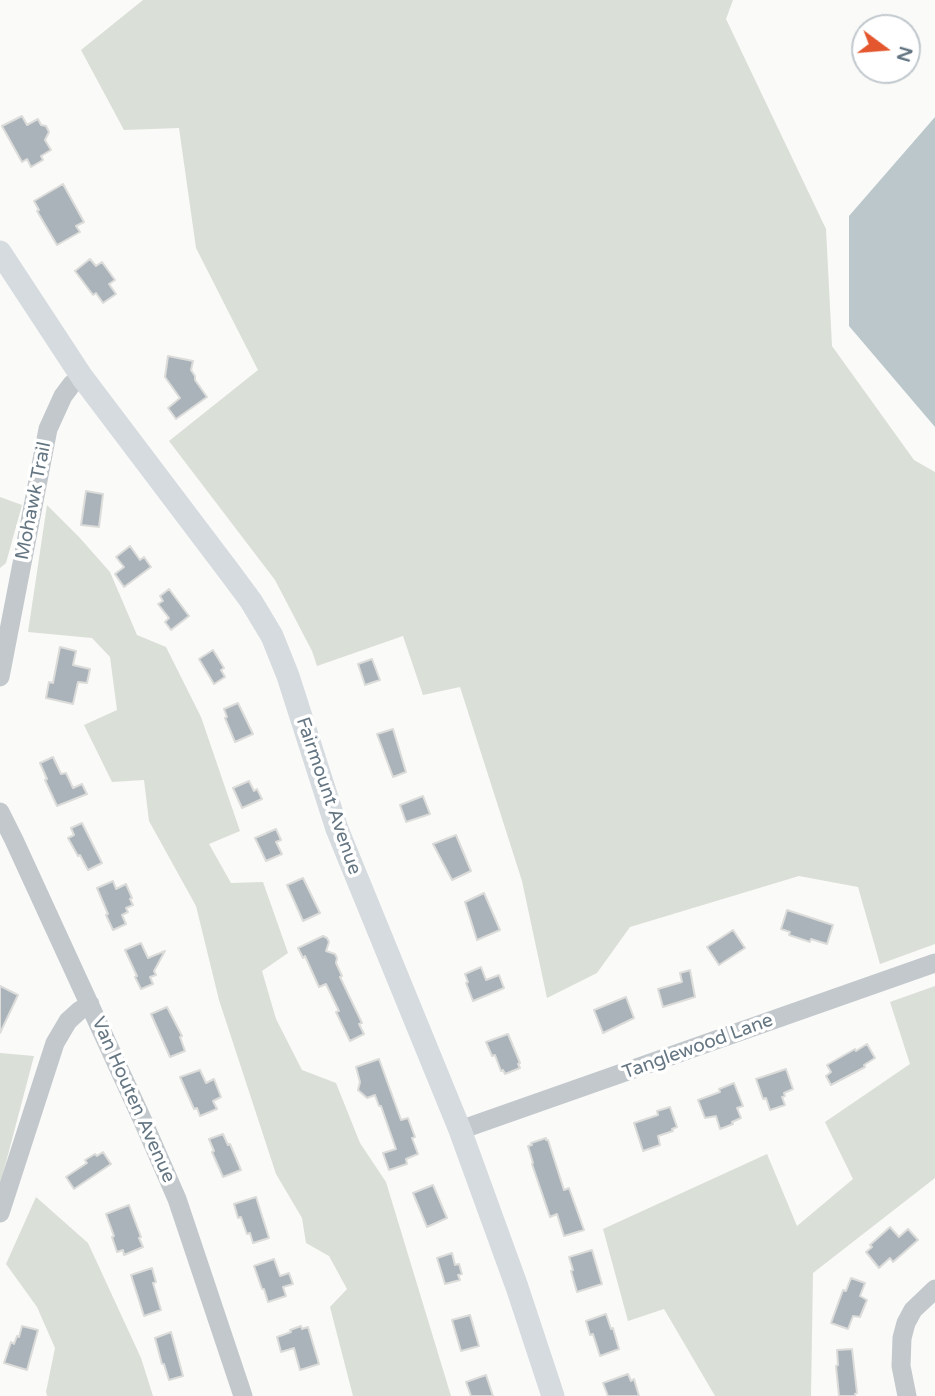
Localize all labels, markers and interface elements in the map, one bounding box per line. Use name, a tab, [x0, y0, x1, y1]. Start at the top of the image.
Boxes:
north arrow	[851, 14, 921, 84]
text: N	[892, 44, 917, 65]
street label: Mohawk Trail	[11, 440, 57, 562]
street label: Fairmount Avenue	[290, 714, 366, 878]
street label: Tanglewood Lane	[620, 1009, 776, 1085]
street label: Van Houten Avenue	[86, 1014, 180, 1186]

